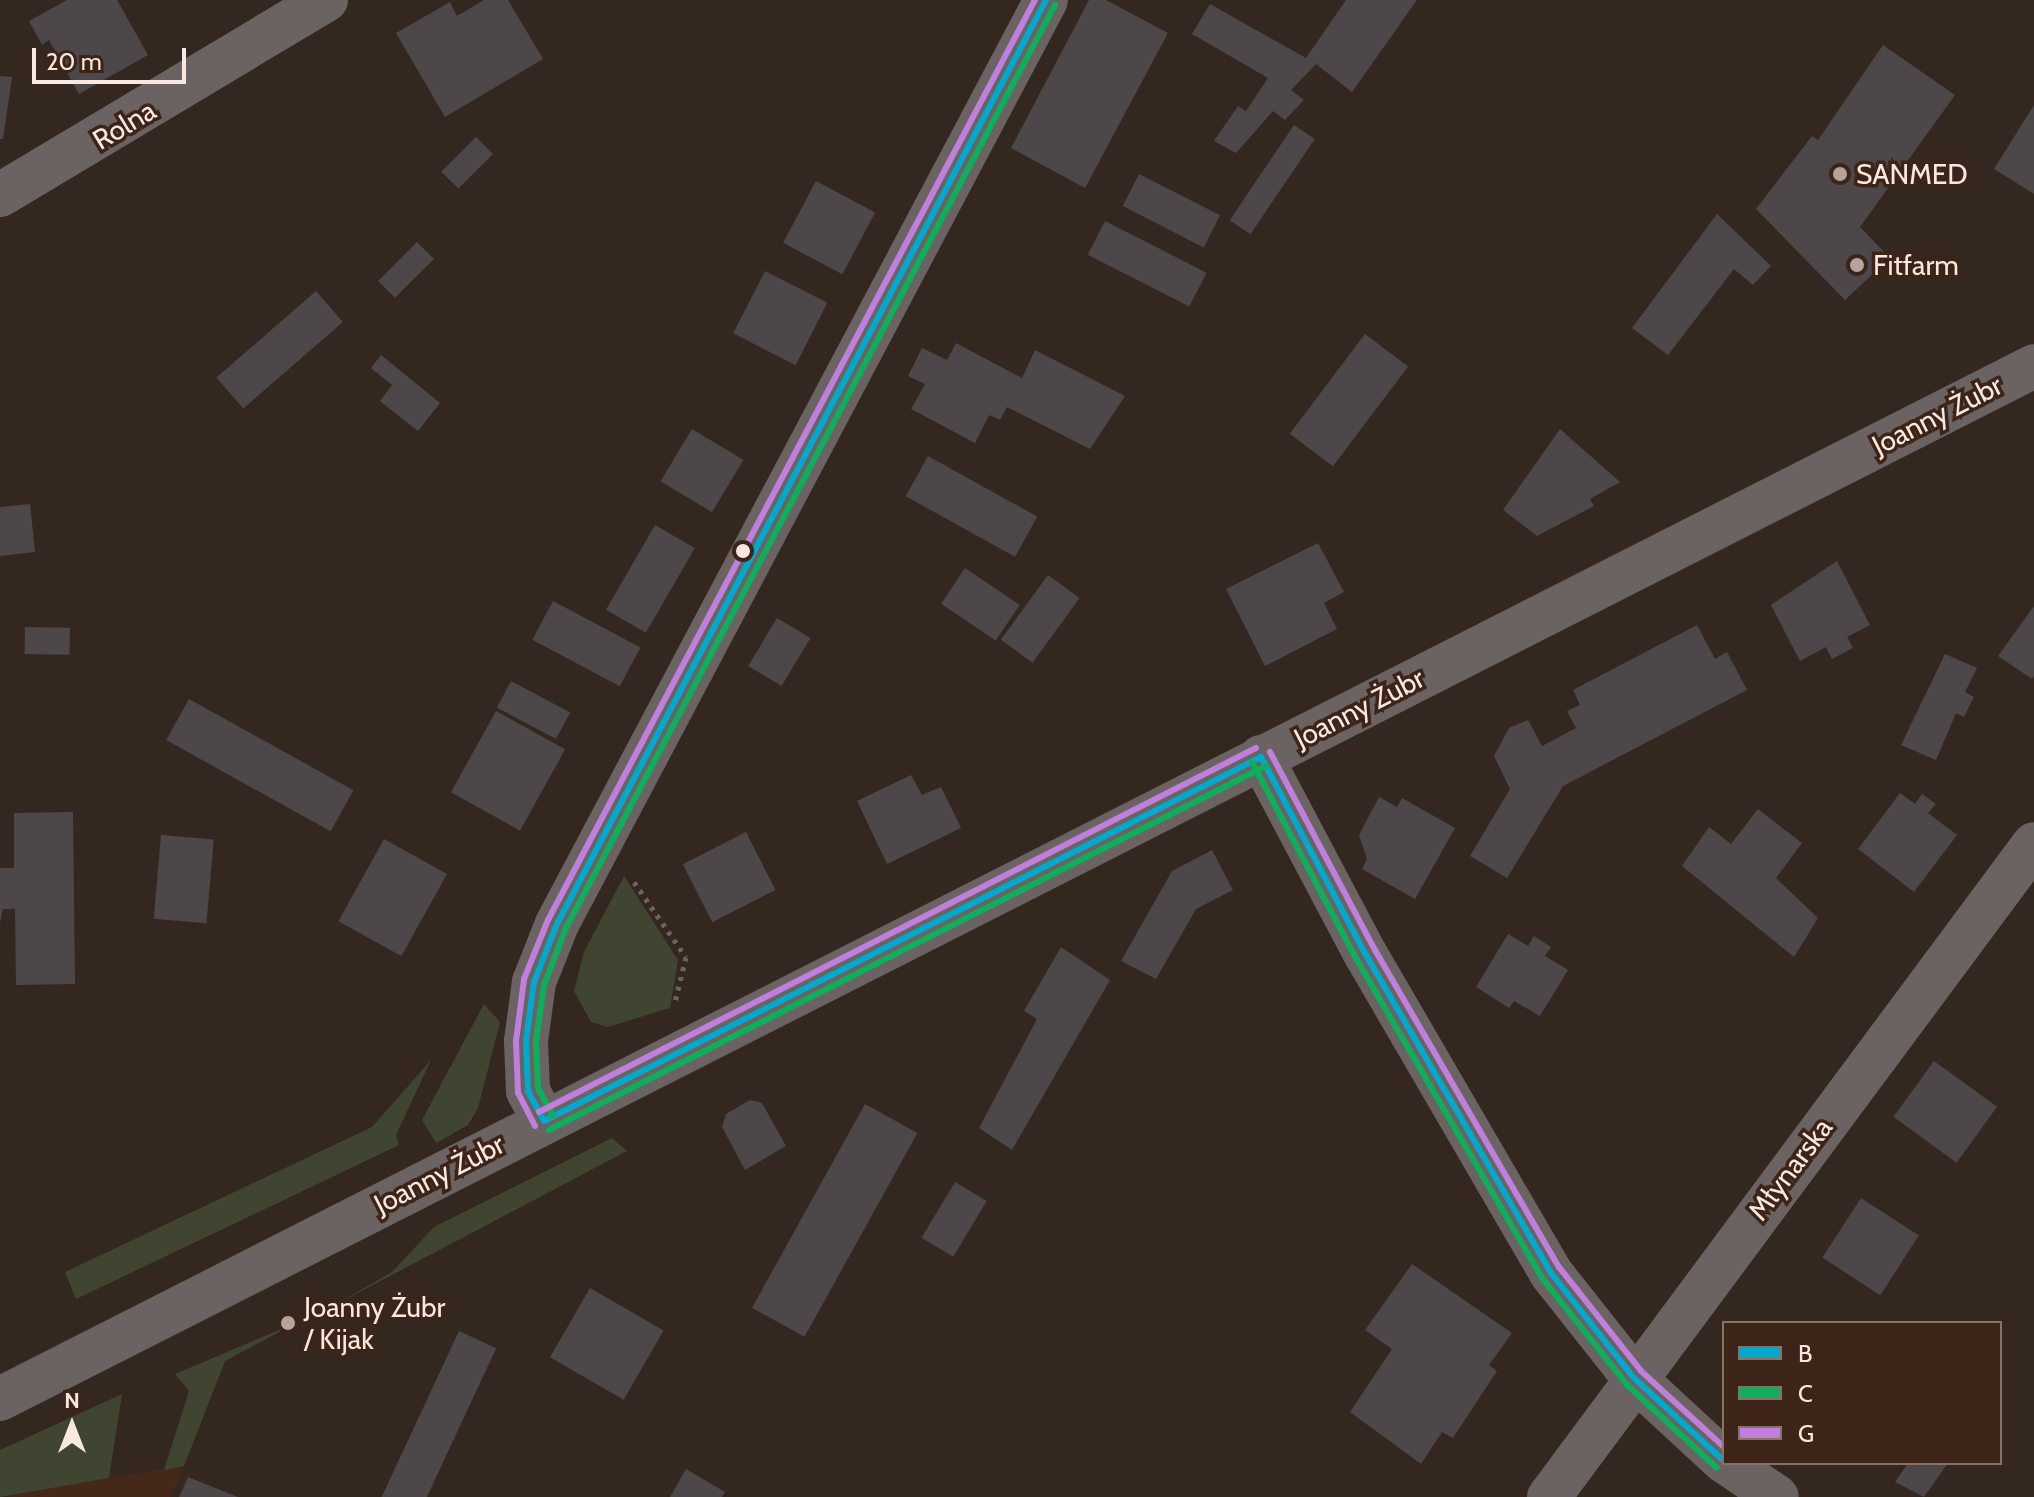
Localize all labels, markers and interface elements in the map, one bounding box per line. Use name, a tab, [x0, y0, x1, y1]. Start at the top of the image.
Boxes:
scale bar	[36, 32, 190, 82]
text: 20 m	[46, 47, 102, 76]
street label: Rolna	[86, 93, 162, 157]
place label: SANMED	[1856, 157, 1968, 191]
marker: SANMED	[1831, 165, 1849, 183]
place label: Fitfarm	[1873, 248, 1959, 282]
marker: Fitfarm	[1848, 256, 1866, 274]
street label: Joanny Żubr	[1866, 368, 2008, 462]
unlabelled marker	[735, 543, 751, 559]
street label: Joanny Żubr	[1288, 661, 1430, 755]
street label: Młynarska	[1741, 1111, 1839, 1227]
street label: Joanny Żubr	[368, 1127, 510, 1221]
place label: Joanny Żubr / Kijak	[304, 1290, 445, 1356]
marker: Joanny Żubr / Kijak	[279, 1314, 297, 1332]
legend	[1722, 1321, 2002, 1465]
text: B	[1798, 1339, 1812, 1368]
text: C	[1798, 1379, 1813, 1408]
north arrow	[32, 1385, 112, 1465]
text: N	[64, 1387, 80, 1414]
text: G	[1798, 1419, 1814, 1448]

